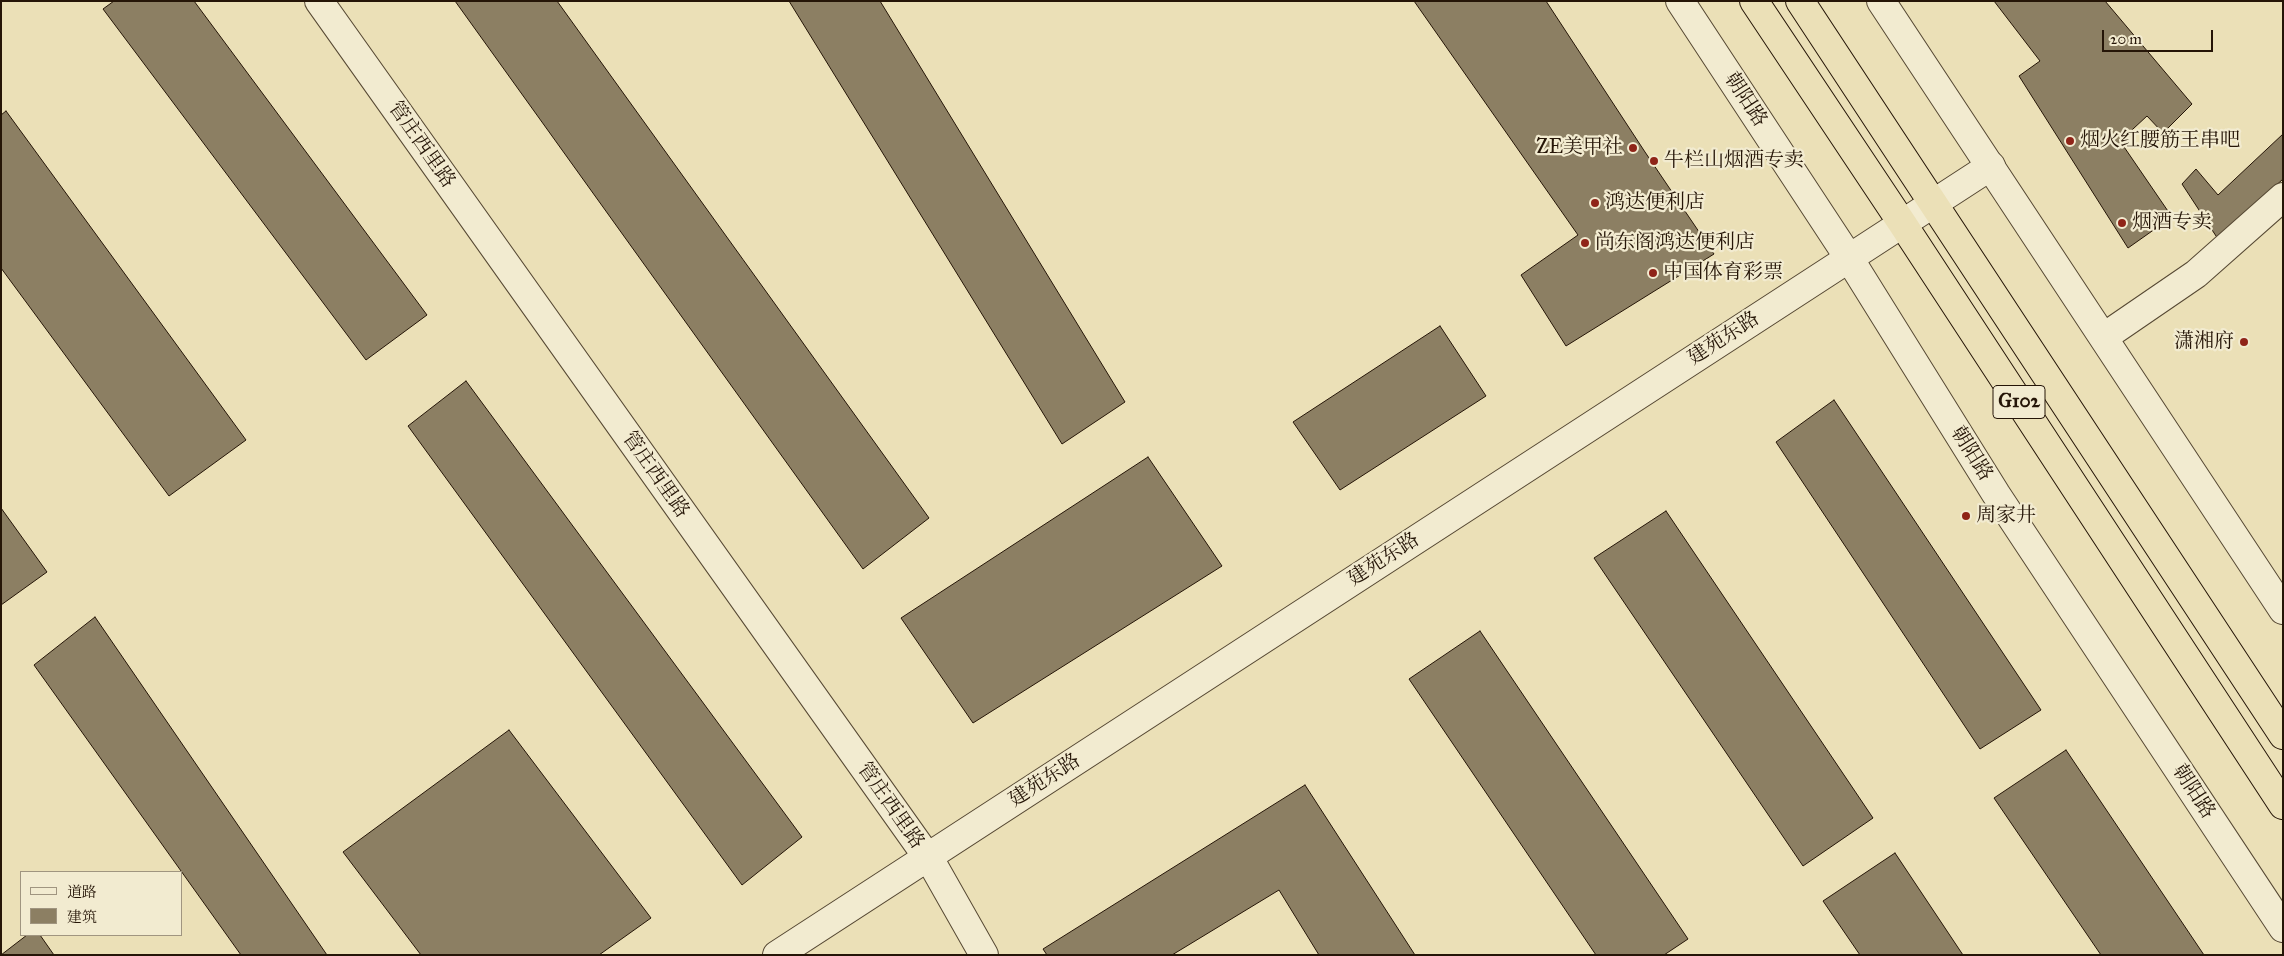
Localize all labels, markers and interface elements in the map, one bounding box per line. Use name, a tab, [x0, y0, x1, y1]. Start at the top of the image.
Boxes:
scale bar	[2104, 20, 2215, 52]
text: 20 m	[2110, 30, 2142, 48]
street label: 朝阳路	[1719, 68, 1771, 132]
street label: 管庄西里路	[382, 97, 460, 193]
place label: 烟火红腰筋王串吧	[2080, 129, 2240, 153]
marker: 烟火红腰筋王串吧	[2064, 135, 2076, 147]
place label: ZE美甲社	[1536, 136, 1623, 160]
marker: ZE美甲社	[1627, 142, 1639, 154]
place label: 牛栏山烟酒专卖	[1664, 149, 1804, 173]
marker: 牛栏山烟酒专卖	[1648, 155, 1660, 167]
place label: 鸿达便利店	[1605, 191, 1705, 215]
marker: 鸿达便利店	[1589, 197, 1601, 209]
place label: 烟酒专卖	[2132, 211, 2212, 235]
marker: 烟酒专卖	[2116, 217, 2128, 229]
place label: 尚东阁鸿达便利店	[1595, 231, 1755, 255]
marker: 尚东阁鸿达便利店	[1579, 237, 1591, 249]
place label: 中国体育彩票	[1663, 261, 1783, 285]
marker: 中国体育彩票	[1647, 267, 1659, 279]
street label: 建苑东路	[1684, 307, 1764, 371]
place label: 潇湘府	[2174, 330, 2234, 354]
marker: 潇湘府	[2238, 336, 2250, 348]
road number: G102	[1993, 386, 2045, 418]
street label: 朝阳路	[1945, 422, 1997, 486]
street label: 管庄西里路	[616, 427, 694, 523]
place label: 周家井	[1976, 504, 2036, 528]
marker: 周家井	[1960, 510, 1972, 522]
street label: 建苑东路	[1344, 528, 1424, 592]
street label: 建苑东路	[1005, 749, 1085, 813]
street label: 管庄西里路	[851, 758, 929, 854]
street label: 朝阳路	[2167, 760, 2219, 824]
legend	[20, 871, 182, 936]
text: 道路	[67, 883, 97, 901]
text: 建筑	[67, 908, 97, 926]

